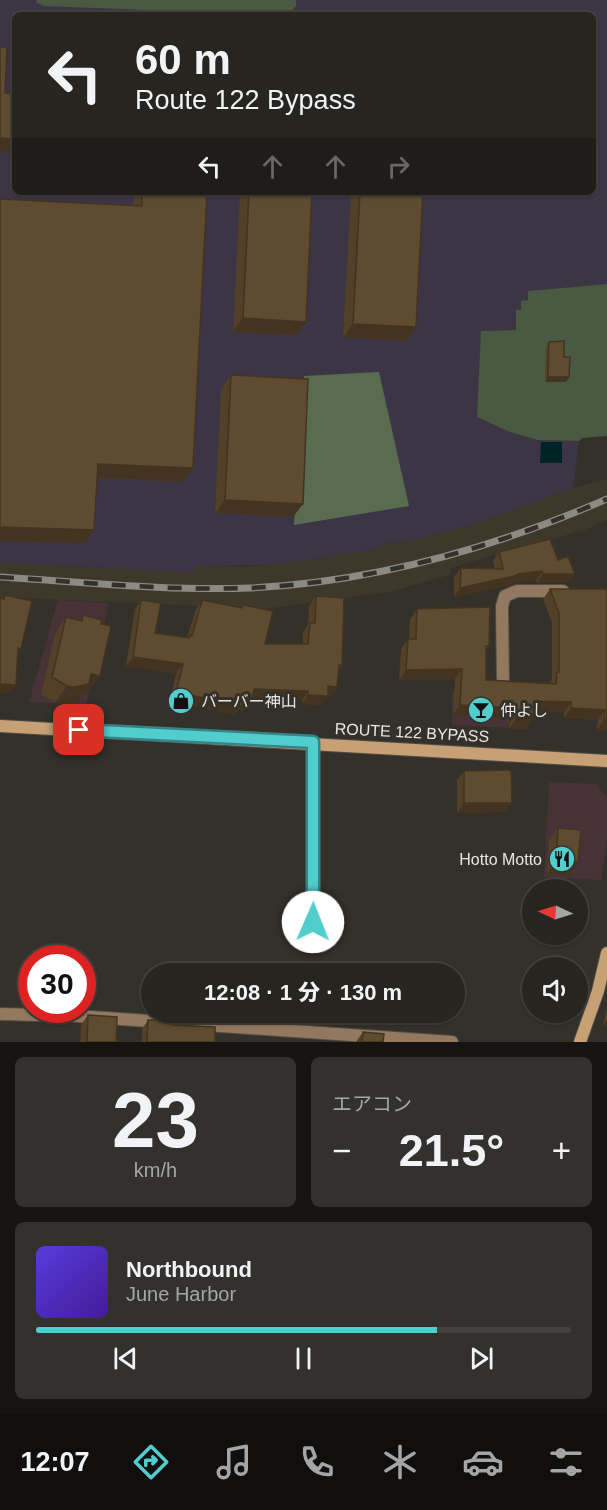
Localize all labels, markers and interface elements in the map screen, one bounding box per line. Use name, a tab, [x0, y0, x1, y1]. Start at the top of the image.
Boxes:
icon: left	[36, 36, 114, 114]
text: 60 m	[135, 36, 231, 83]
text: Route 122 Bypass	[135, 85, 356, 115]
icon: left	[193, 150, 226, 183]
icon: ahead	[256, 150, 289, 183]
icon: ahead	[319, 150, 352, 183]
icon: right	[382, 150, 415, 183]
shop icon: バーバー神山	[166, 686, 196, 716]
place label: バーバー神山	[201, 693, 297, 710]
bar icon: 仲よし	[466, 695, 496, 725]
place label: 仲よし	[500, 702, 548, 719]
pin	[53, 704, 104, 755]
icon: arrive	[62, 713, 95, 746]
street label: ROUTE 122 BYPASS	[334, 720, 490, 745]
restaurant icon: Hotto Motto	[547, 844, 577, 874]
place label: Hotto Motto	[459, 851, 542, 868]
north arrow	[522, 879, 588, 945]
map controls	[522, 879, 588, 1023]
position arrow	[281, 890, 345, 954]
speed limit sign: 30	[18, 945, 96, 1023]
button: sound	[522, 957, 588, 1023]
text: 12:08 · 1 分 · 130 m	[204, 980, 402, 1005]
text: 23	[112, 1076, 199, 1164]
text: エアコン	[332, 1093, 412, 1115]
text: 21.5°	[399, 1125, 504, 1176]
text: −	[332, 1132, 351, 1169]
text: +	[552, 1132, 571, 1169]
text: km/h	[134, 1159, 177, 1181]
text: Northbound	[126, 1257, 252, 1282]
text: June Harbor	[126, 1283, 236, 1305]
icon: previous	[109, 1342, 142, 1375]
icon: pause	[287, 1342, 320, 1375]
icon: next	[465, 1342, 498, 1375]
icon: directions	[130, 1441, 172, 1483]
icon: music	[213, 1441, 255, 1483]
icon: phone	[296, 1441, 338, 1483]
icon: climate	[379, 1441, 421, 1483]
icon: car	[462, 1441, 504, 1483]
icon: filters	[545, 1441, 587, 1483]
text: 12:07	[20, 1447, 89, 1477]

